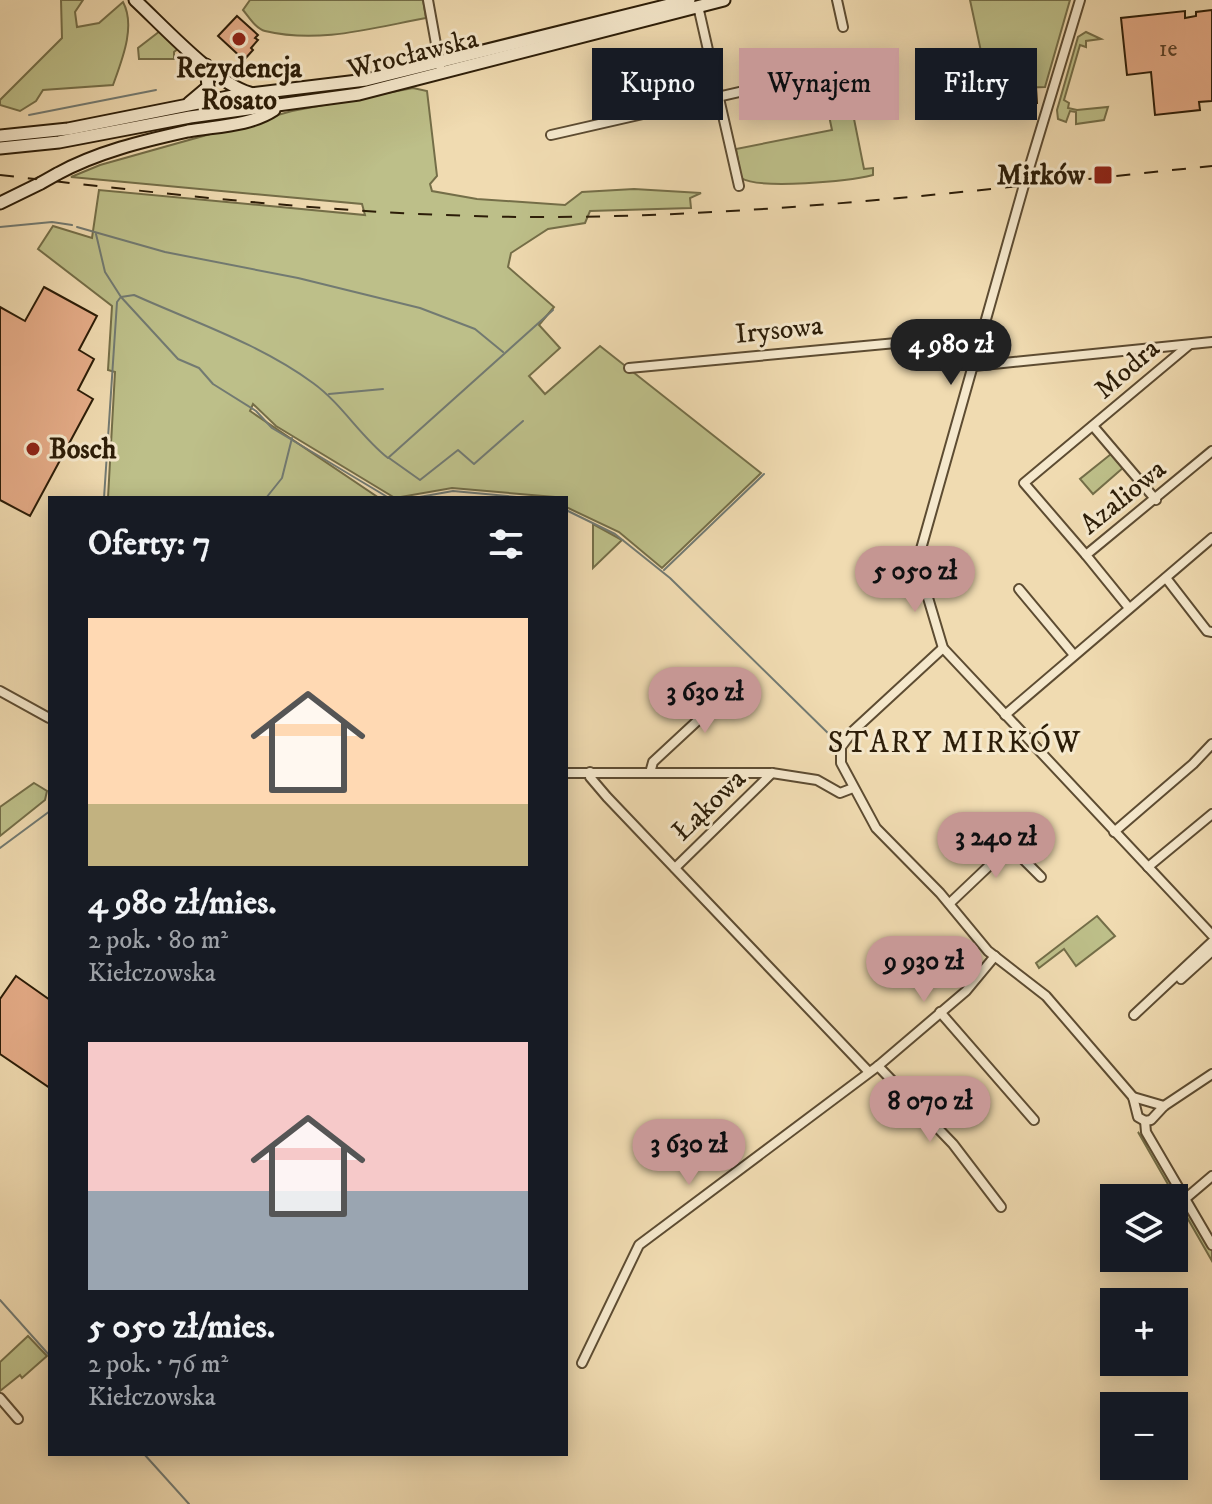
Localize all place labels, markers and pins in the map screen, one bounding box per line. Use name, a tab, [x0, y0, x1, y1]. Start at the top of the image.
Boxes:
marker: Rezydencja Rosato	[230, 30, 248, 48]
place label: Rezydencja Rosato	[176, 51, 303, 118]
place label: Mirków	[997, 158, 1086, 193]
marker: Mirków	[1092, 164, 1114, 186]
pin: 4 980 zł	[868, 319, 1034, 387]
place label: Bosch	[49, 432, 117, 467]
marker: Bosch	[24, 440, 42, 458]
pin: 5 050 zł	[832, 546, 998, 614]
pin: 3 630 zł	[622, 667, 788, 735]
pin: 3 240 zł	[913, 812, 1079, 880]
pin: 9 930 zł	[841, 936, 1007, 1004]
pin: 8 070 zł	[847, 1076, 1013, 1144]
pin: 3 630 zł	[606, 1119, 772, 1187]

